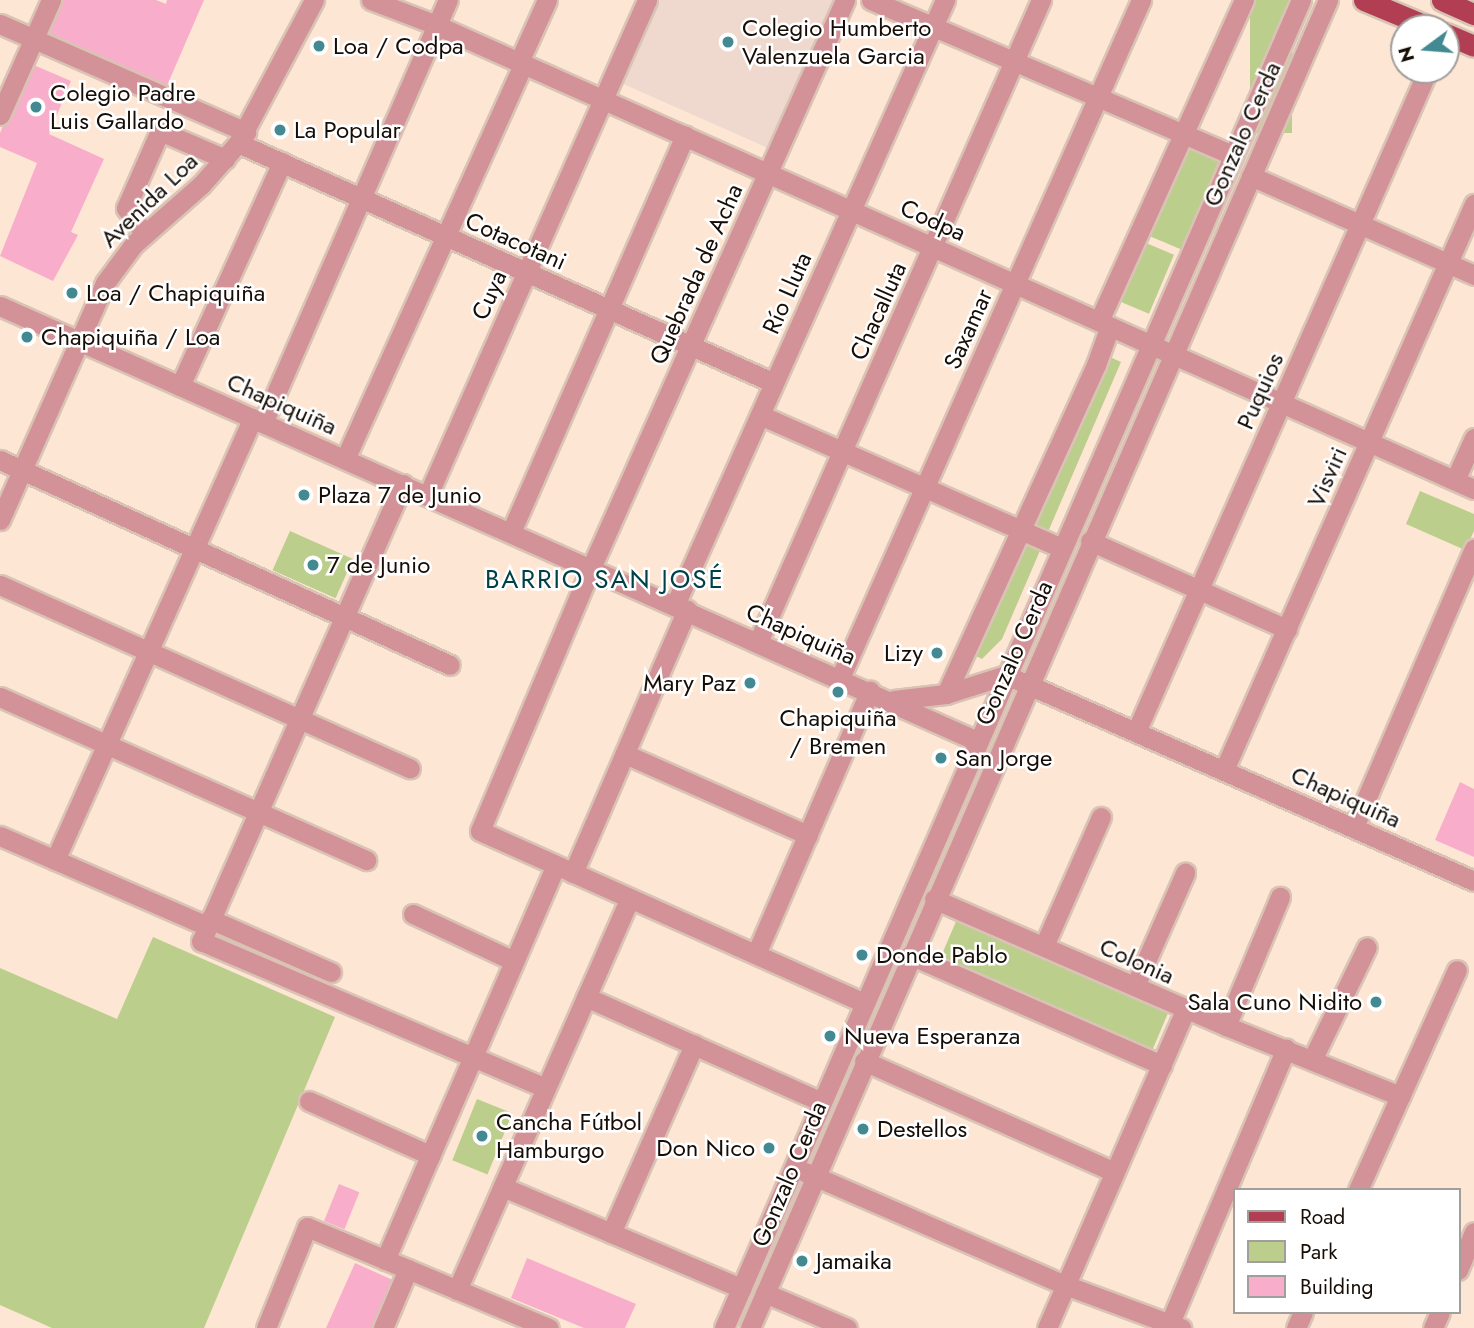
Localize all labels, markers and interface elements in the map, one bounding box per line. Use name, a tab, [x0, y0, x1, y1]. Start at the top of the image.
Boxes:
place label: Colegio Humberto Valenzuela Garcia	[742, 14, 931, 70]
north arrow	[1390, 14, 1460, 84]
place label: Loa / Codpa	[333, 32, 464, 60]
marker: Colegio Humberto Valenzuela Garcia	[720, 34, 736, 50]
marker: Loa / Codpa	[311, 38, 327, 54]
text: N	[1391, 43, 1421, 65]
street label: Gonzalo Cerda	[1197, 57, 1287, 211]
place label: Colegio Padre Luis Gallardo	[50, 79, 196, 135]
marker: Colegio Padre Luis Gallardo	[28, 99, 44, 115]
place label: La Popular	[294, 116, 401, 144]
marker: La Popular	[272, 122, 288, 138]
street label: Avenida Loa	[94, 147, 204, 253]
street label: Quebrada de Acha	[643, 179, 749, 369]
street label: Codpa	[896, 193, 970, 247]
street label: Cotacotani	[461, 206, 571, 276]
street label: Río Lluta	[756, 248, 818, 338]
street label: Chacalluta	[844, 257, 912, 365]
street label: Cuya	[465, 266, 513, 324]
place label: Loa / Chapiquiña	[86, 279, 265, 307]
street label: Saxamar	[938, 284, 998, 374]
marker: Loa / Chapiquiña	[64, 285, 80, 301]
place label: Chapiquiña / Loa	[41, 323, 220, 351]
marker: Chapiquiña / Loa	[19, 329, 35, 345]
street label: Puquios	[1230, 348, 1290, 434]
street label: Chapiquiña	[223, 367, 341, 441]
street label: Visviri	[1301, 442, 1353, 512]
place label: Plaza 7 de Junio	[318, 481, 481, 509]
marker: Plaza 7 de Junio	[296, 487, 312, 503]
place label: 7 de Junio	[327, 551, 430, 579]
marker: 7 de Junio	[305, 557, 321, 573]
district label: BARRIO SAN JOSÉ	[487, 564, 723, 596]
street label: Gonzalo Cerda	[969, 576, 1059, 730]
street label: Chapiquiña	[742, 597, 860, 671]
place label: Lizy	[884, 639, 923, 667]
marker: Lizy	[929, 645, 945, 661]
place label: Mary Paz	[643, 669, 736, 697]
marker: Mary Paz	[742, 675, 758, 691]
marker: Chapiquiña / Bremen	[830, 684, 846, 700]
place label: Chapiquiña / Bremen	[779, 704, 897, 760]
place label: San Jorge	[955, 744, 1052, 772]
marker: San Jorge	[933, 750, 949, 766]
street label: Chapiquiña	[1287, 760, 1405, 834]
street label: Colonia	[1095, 932, 1179, 990]
place label: Donde Pablo	[876, 941, 1008, 969]
marker: Donde Pablo	[854, 947, 870, 963]
place label: Sala Cuno Nidito	[1187, 988, 1362, 1016]
marker: Sala Cuno Nidito	[1368, 994, 1384, 1010]
place label: Nueva Esperanza	[844, 1022, 1020, 1050]
marker: Nueva Esperanza	[822, 1028, 838, 1044]
street label: Gonzalo Cerda	[745, 1097, 833, 1251]
place label: Cancha Fútbol Hamburgo	[496, 1108, 642, 1164]
place label: Destellos	[877, 1115, 967, 1143]
marker: Destellos	[855, 1121, 871, 1137]
marker: Cancha Fútbol Hamburgo	[474, 1128, 490, 1144]
place label: Don Nico	[656, 1134, 755, 1162]
marker: Don Nico	[761, 1140, 777, 1156]
legend	[1232, 1188, 1460, 1314]
text: Road	[1300, 1202, 1345, 1232]
text: Park	[1300, 1237, 1337, 1267]
place label: Jamaika	[816, 1247, 892, 1275]
marker: Jamaika	[794, 1253, 810, 1269]
text: Building	[1300, 1272, 1373, 1302]

